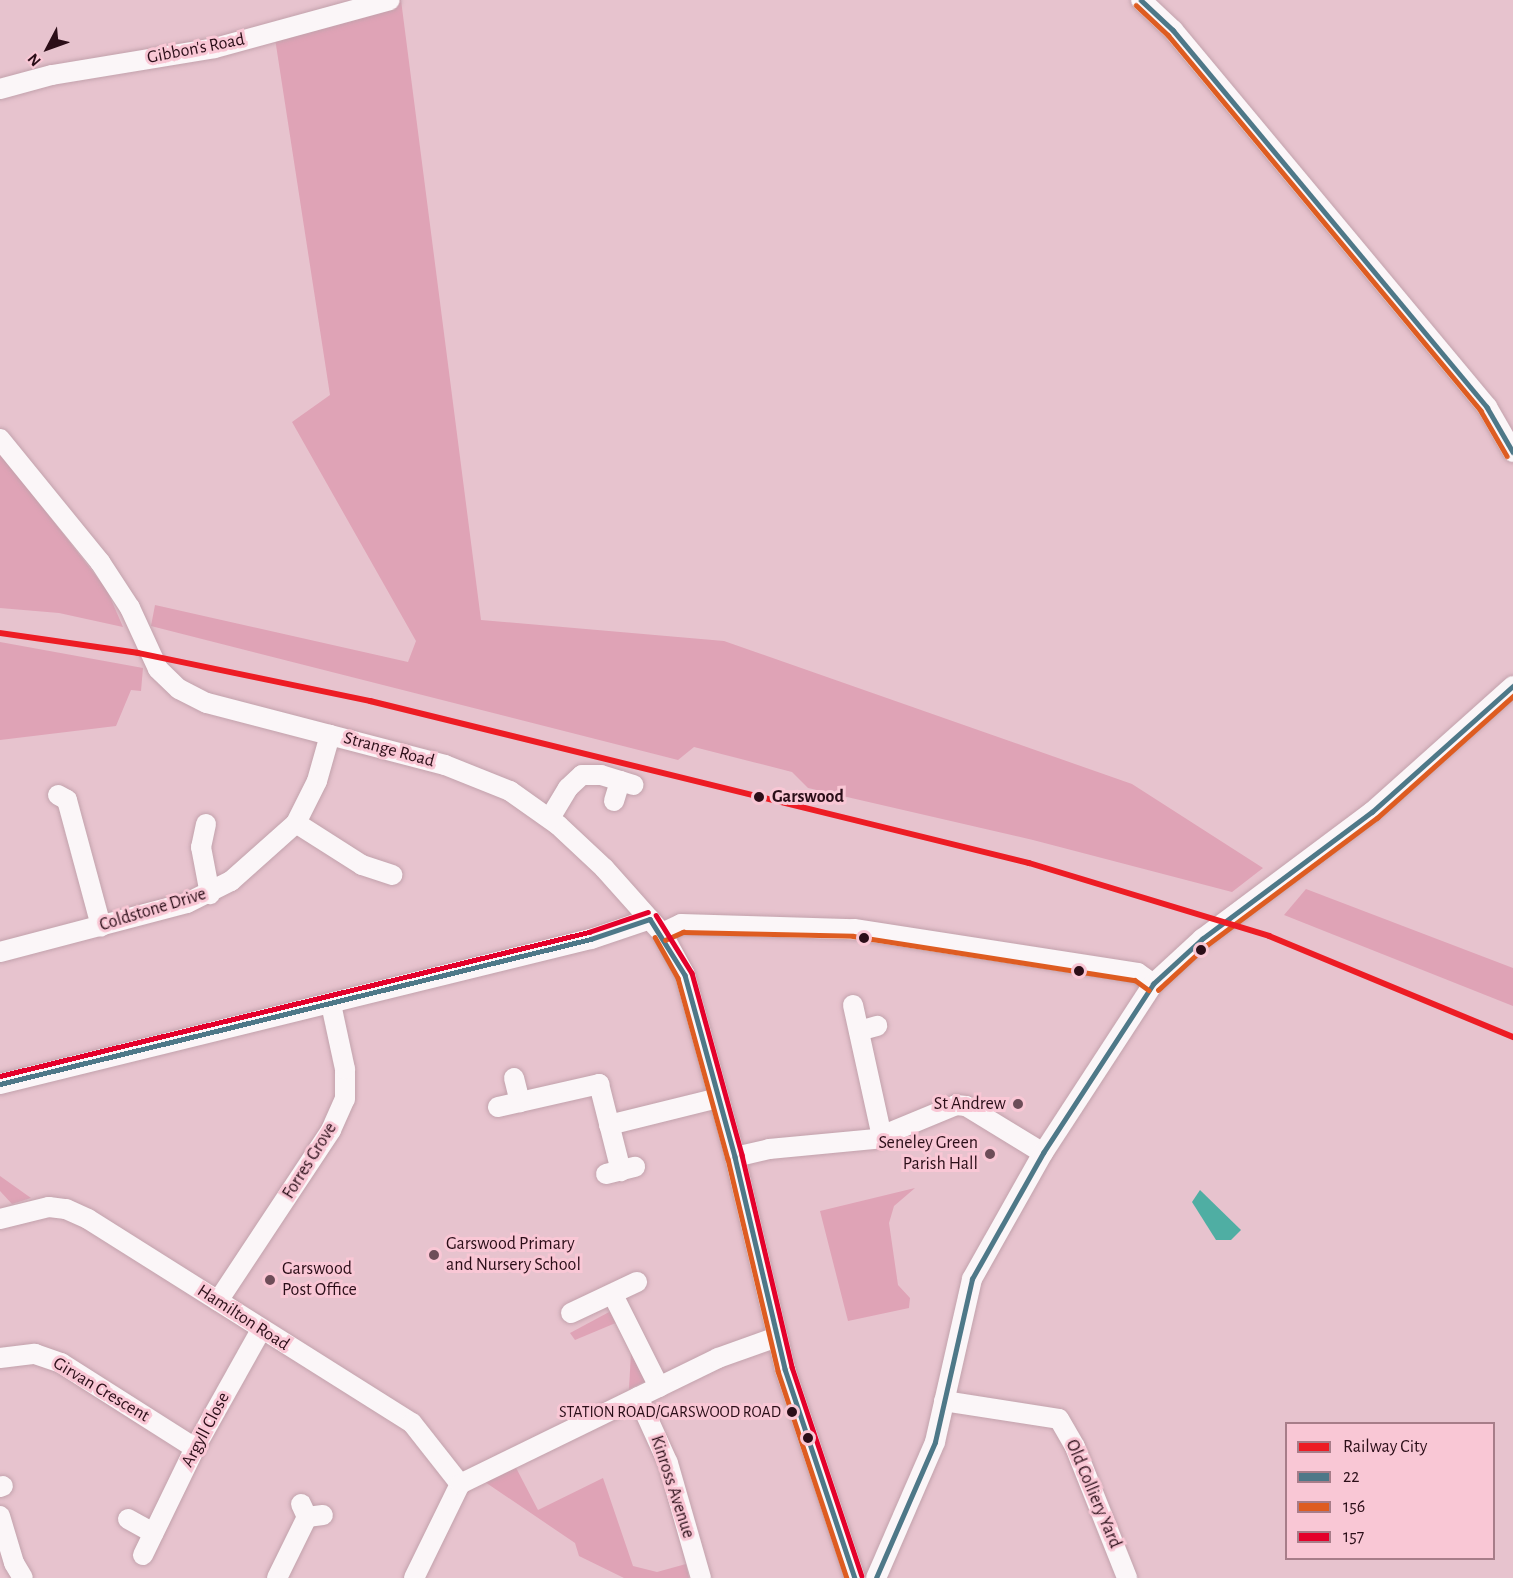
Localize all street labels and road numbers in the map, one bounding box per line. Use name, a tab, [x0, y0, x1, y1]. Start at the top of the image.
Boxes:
street label: Gibbon's Road	[145, 29, 247, 69]
street label: Strange Road	[341, 728, 437, 772]
street label: Coldstone Drive	[97, 884, 209, 936]
street label: Forres Grove	[278, 1119, 342, 1203]
street label: Hamilton Road	[193, 1280, 293, 1356]
street label: Girvan Crescent	[49, 1353, 153, 1427]
street label: Argyll Close	[177, 1389, 235, 1471]
street label: Kinross Avenue	[645, 1433, 699, 1541]
street label: Old Colliery Yard	[1060, 1436, 1126, 1552]

